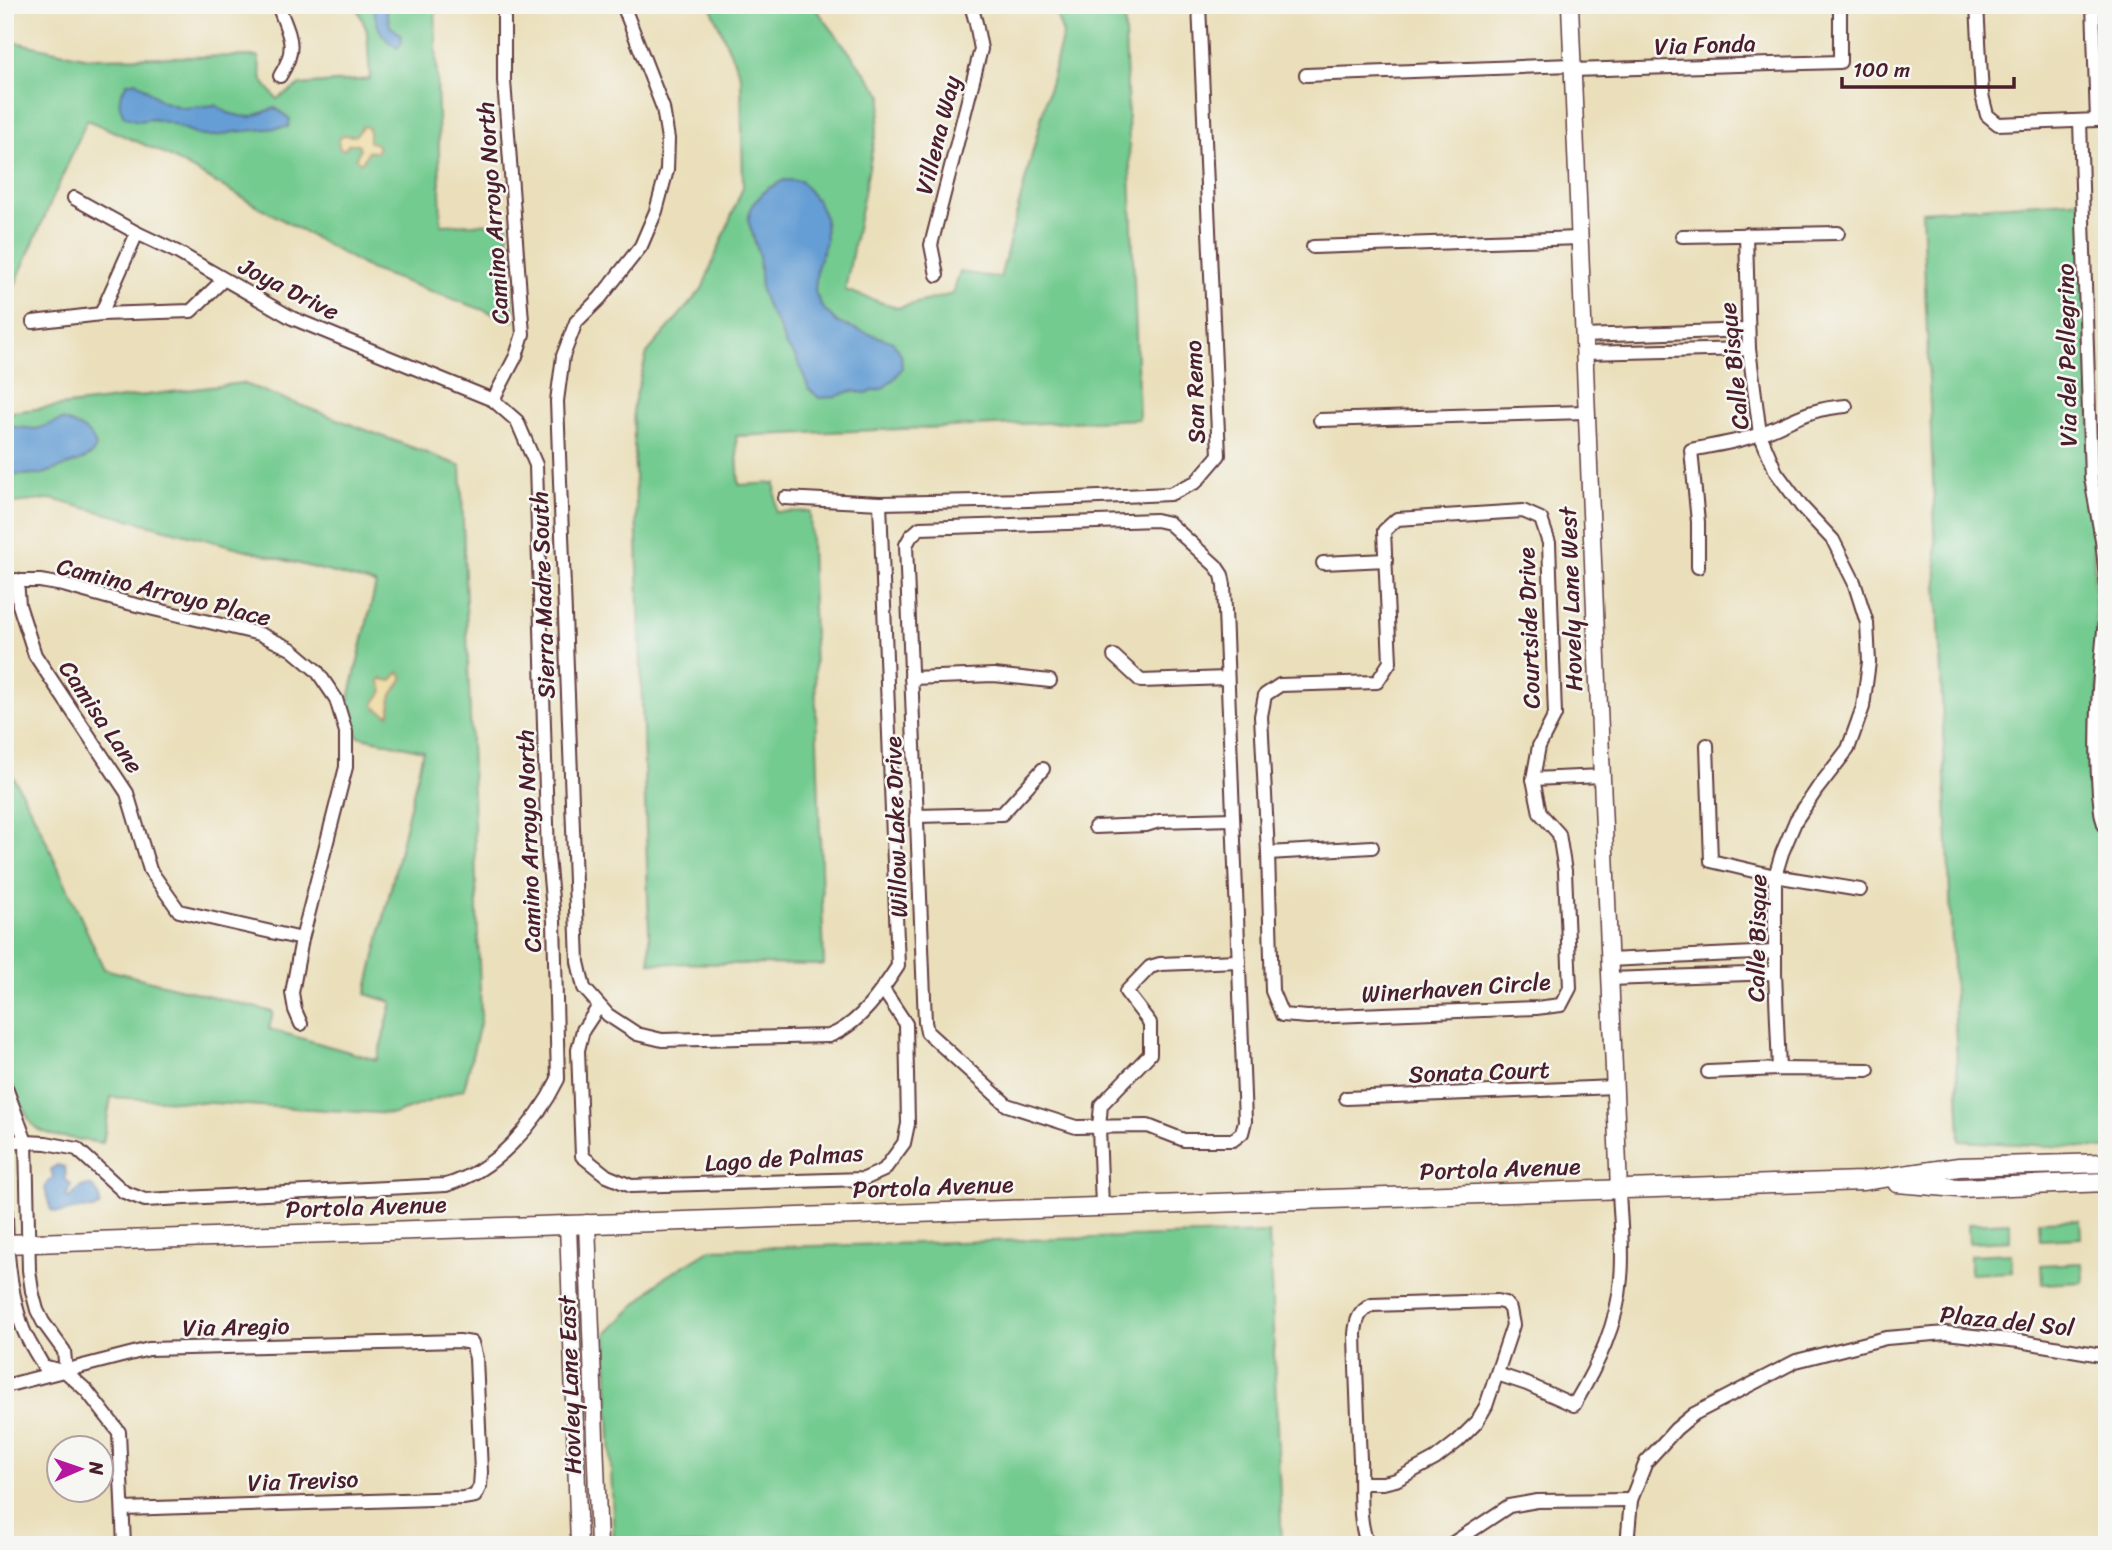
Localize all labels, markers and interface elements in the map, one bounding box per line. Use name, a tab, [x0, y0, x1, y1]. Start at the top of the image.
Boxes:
street label: Via Fonda	[1653, 22, 1757, 68]
scale bar	[1842, 46, 2014, 90]
text: 100 m	[1853, 51, 1910, 89]
street label: Villena Way	[903, 71, 973, 199]
street label: Camino Arroyo North	[464, 100, 522, 326]
street label: Joya Drive	[230, 245, 347, 332]
street label: Via del Pellegrino	[2044, 263, 2090, 447]
street label: Calle Bisque	[1706, 300, 1762, 432]
street label: San Remo	[1172, 339, 1218, 444]
street label: Sierra Madre South	[518, 491, 568, 699]
street label: Hovely Lane West	[1547, 505, 1595, 692]
street label: Camino Arroyo Place	[52, 545, 276, 639]
street label: Courtside Drive	[1505, 546, 1553, 709]
street label: Camisa Lane	[47, 651, 155, 783]
street label: Camino Arroyo North	[504, 729, 554, 953]
street label: Willow Lake Drive	[872, 735, 920, 919]
street label: Calle Bisque	[1735, 874, 1779, 1002]
street label: Winerhaven Circle	[1360, 960, 1552, 1016]
street label: Sonata Court	[1408, 1049, 1550, 1095]
street label: Lago de Palmas	[703, 1132, 865, 1184]
street label: Portola Avenue	[1419, 1145, 1582, 1193]
street label: Portola Avenue	[852, 1163, 1015, 1211]
street label: Portola Avenue	[285, 1183, 448, 1231]
street label: Plaza del Sol	[1938, 1293, 2077, 1349]
street label: Hovley Lane East	[546, 1294, 594, 1475]
street label: Via Aregio	[182, 1305, 290, 1349]
north arrow	[46, 1434, 116, 1504]
street label: Via Treviso	[247, 1458, 359, 1504]
text: N	[80, 1460, 113, 1476]

